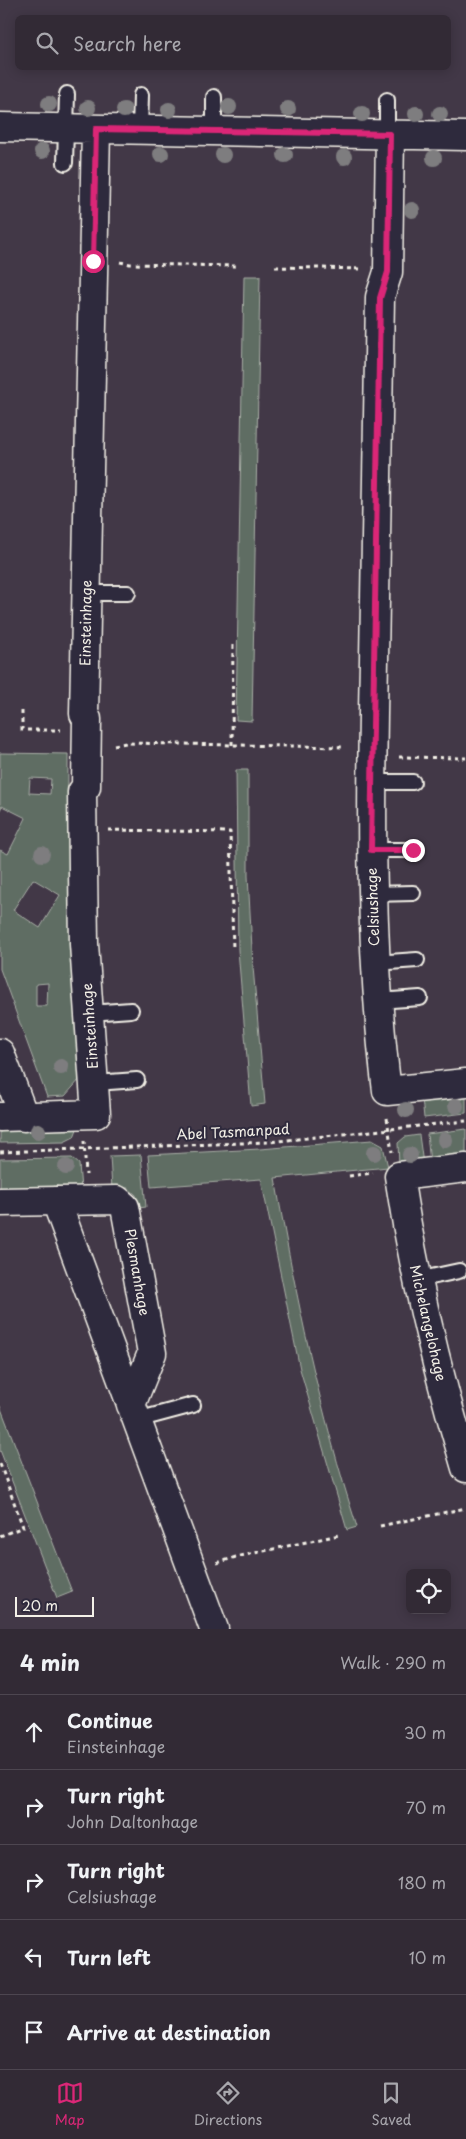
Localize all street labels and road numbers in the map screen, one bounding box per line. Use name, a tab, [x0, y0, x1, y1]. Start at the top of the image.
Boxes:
street label: Einsteinhage	[74, 580, 97, 666]
street label: Celsiushage	[361, 867, 384, 947]
street label: Einsteinhage	[76, 982, 103, 1070]
street label: Abel Tasmanpad	[176, 1118, 290, 1145]
street label: Plesmanhage	[120, 1227, 155, 1317]
street label: Michelangelohage	[405, 1263, 452, 1383]

